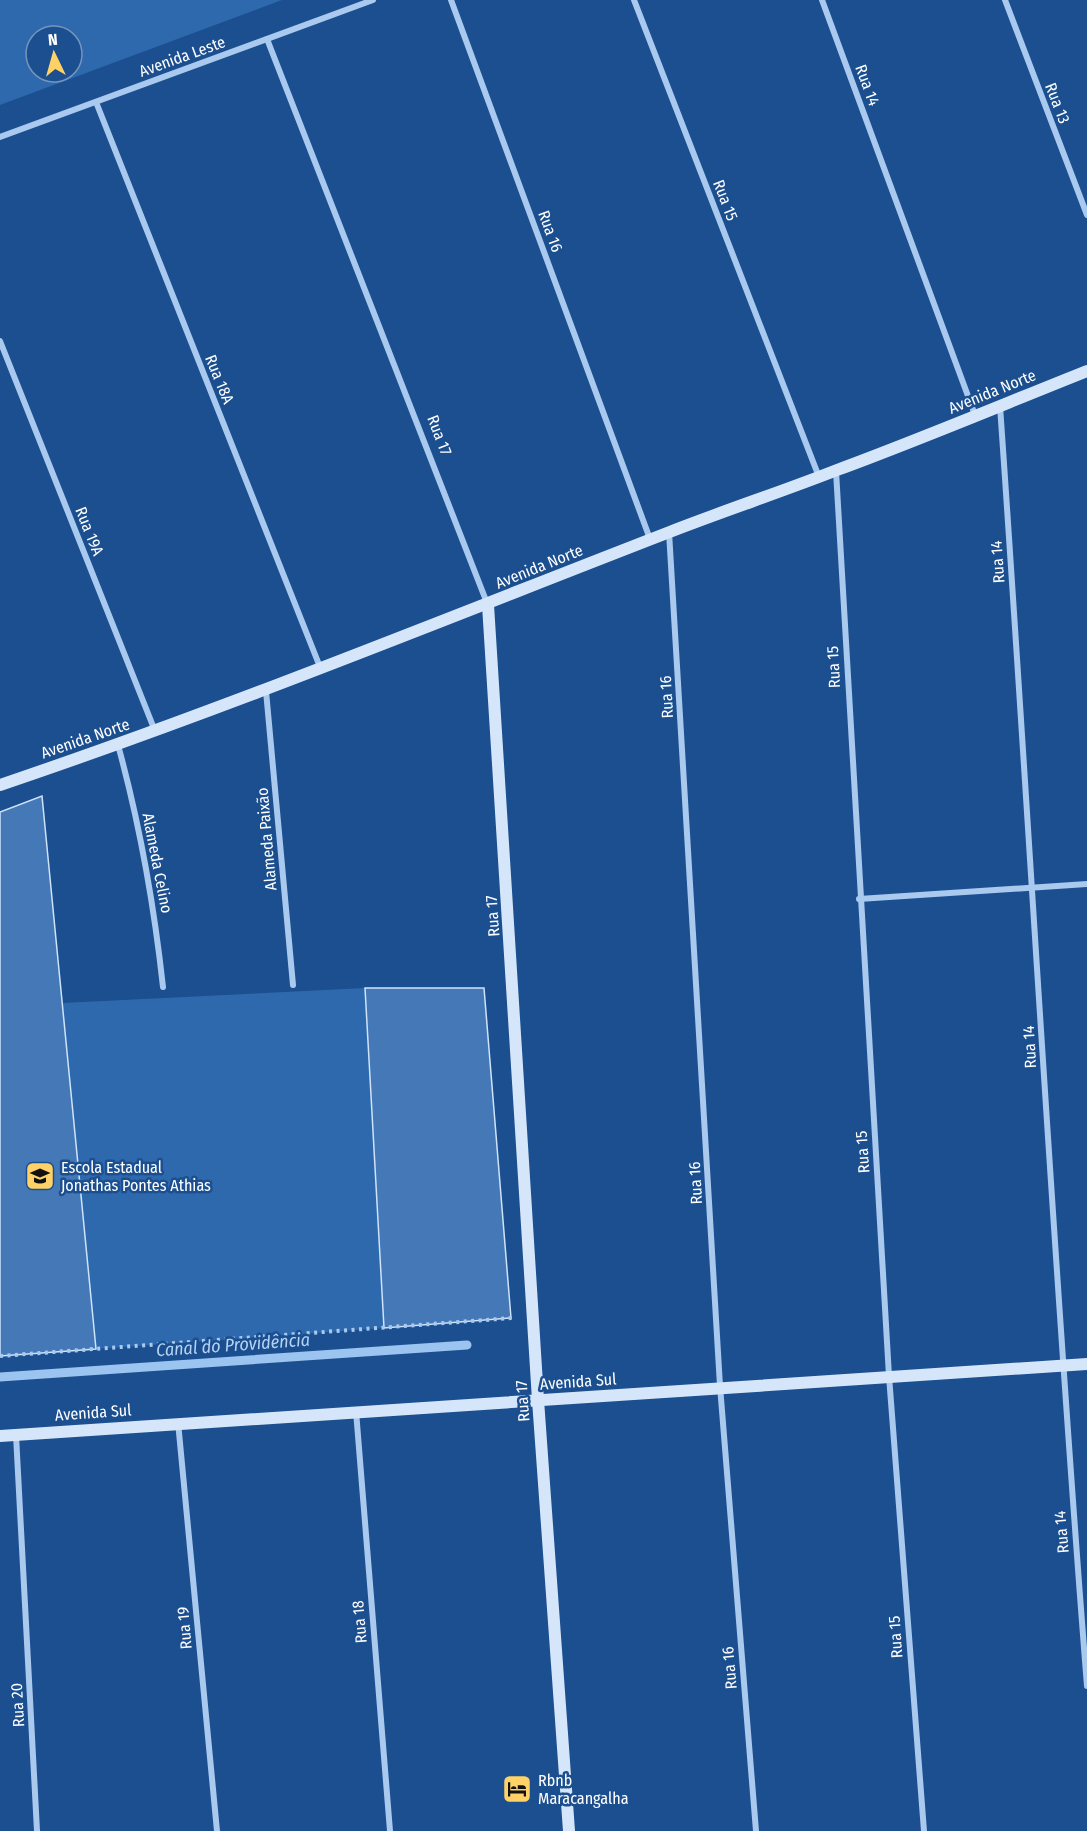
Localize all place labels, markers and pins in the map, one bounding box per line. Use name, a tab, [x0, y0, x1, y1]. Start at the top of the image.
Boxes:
place label: Escola Estadual Jonathas Pontes Athias	[61, 1158, 211, 1195]
school or university icon: Escola Estadual Jonathas Pontes Athias	[24, 1160, 56, 1192]
place label: Rbnb Maracangalha	[538, 1771, 629, 1808]
hotel icon: Rbnb Maracangalha	[501, 1773, 533, 1805]

